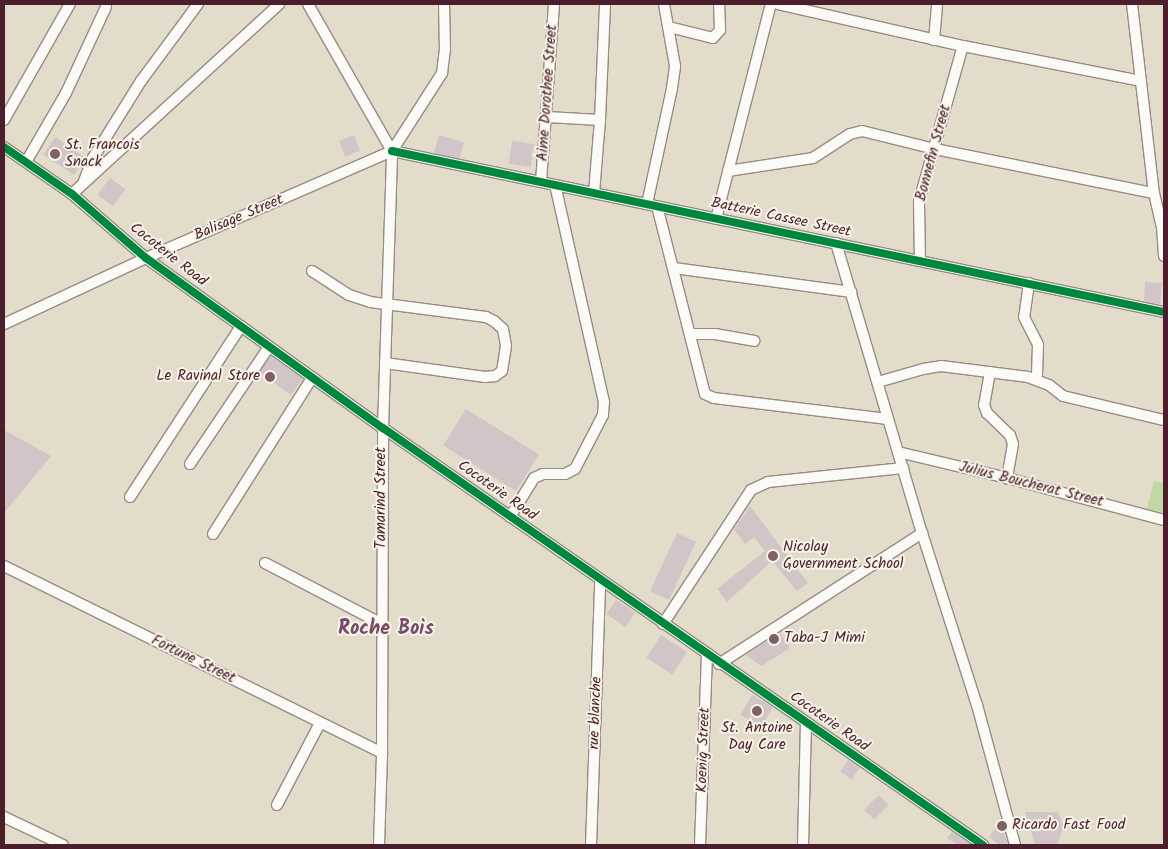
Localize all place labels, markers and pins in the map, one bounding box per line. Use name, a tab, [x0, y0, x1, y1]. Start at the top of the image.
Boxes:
place label: St. Francois Snack	[65, 136, 140, 171]
marker: St. Francois Snack	[49, 148, 61, 160]
place label: Le Ravinal Store	[156, 368, 260, 386]
marker: Le Ravinal Store	[264, 371, 276, 383]
place label: Nicolay Government School	[783, 538, 903, 573]
marker: Nicolay Government School	[767, 550, 779, 562]
place label: Taba-J Mimi	[784, 630, 865, 648]
marker: Taba-J Mimi	[768, 633, 780, 645]
marker: St. Antoine Day Care	[751, 705, 763, 717]
place label: St. Antoine Day Care	[721, 719, 793, 754]
place label: Ricardo Fast Food	[1012, 817, 1125, 835]
marker: Ricardo Fast Food	[996, 820, 1008, 832]

